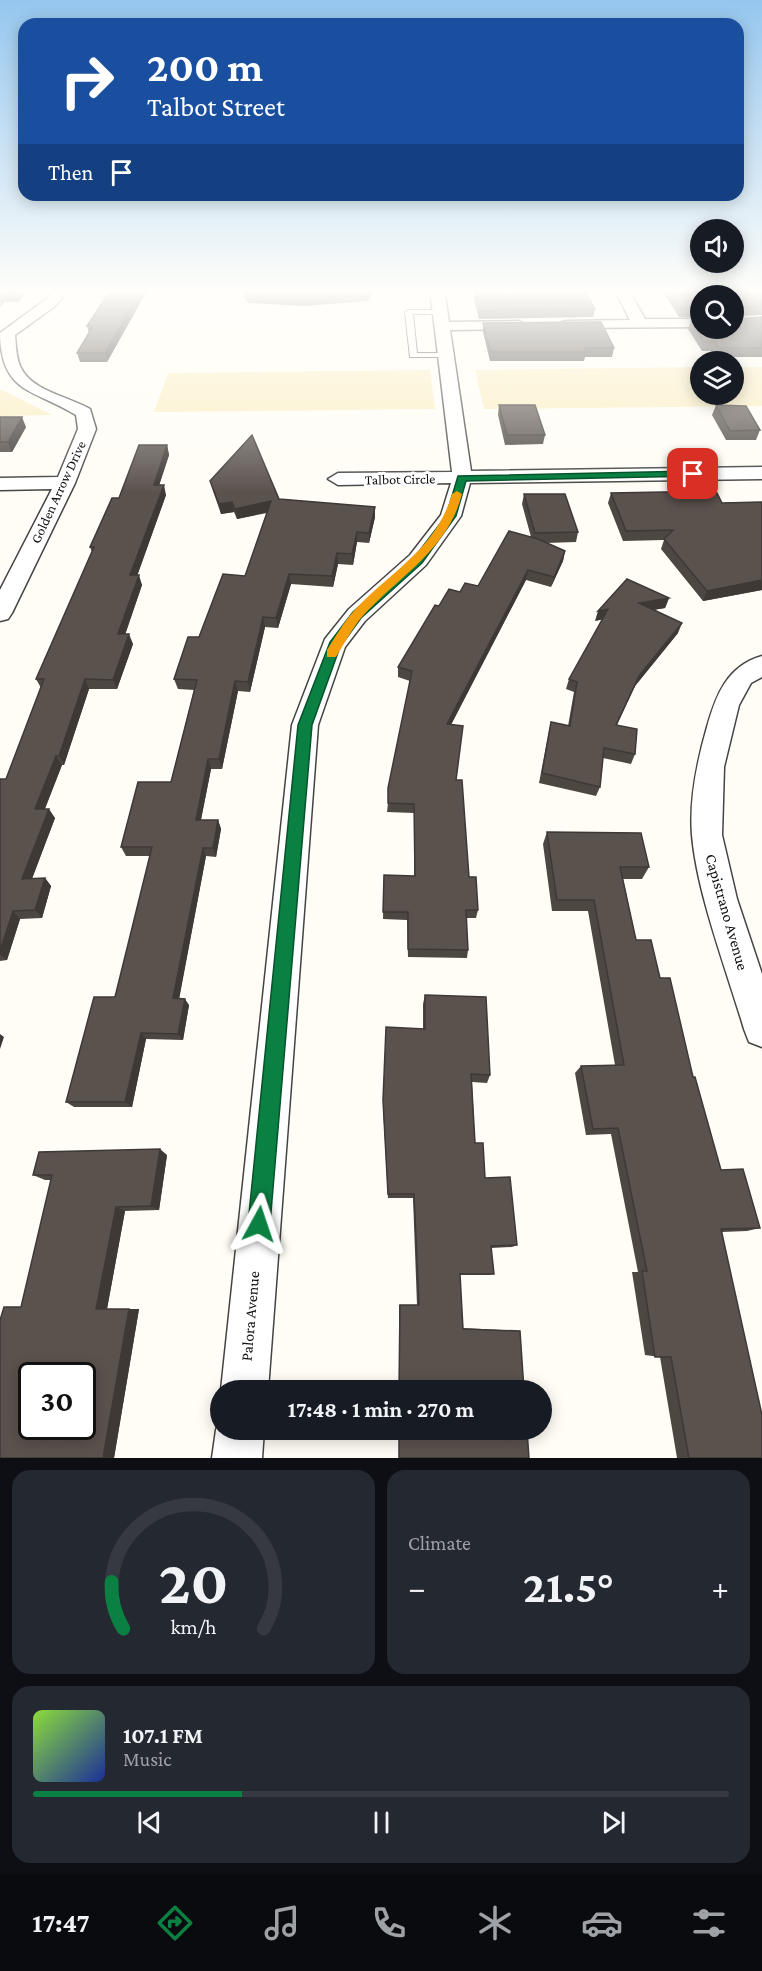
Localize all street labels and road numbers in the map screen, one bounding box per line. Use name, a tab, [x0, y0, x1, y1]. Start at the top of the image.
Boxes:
street label: Golden Arrow Drive	[27, 438, 89, 546]
street label: Talbot Circle	[364, 470, 436, 488]
street label: Capistrano Avenue	[701, 852, 752, 972]
street label: Palora Avenue	[238, 1270, 262, 1362]

